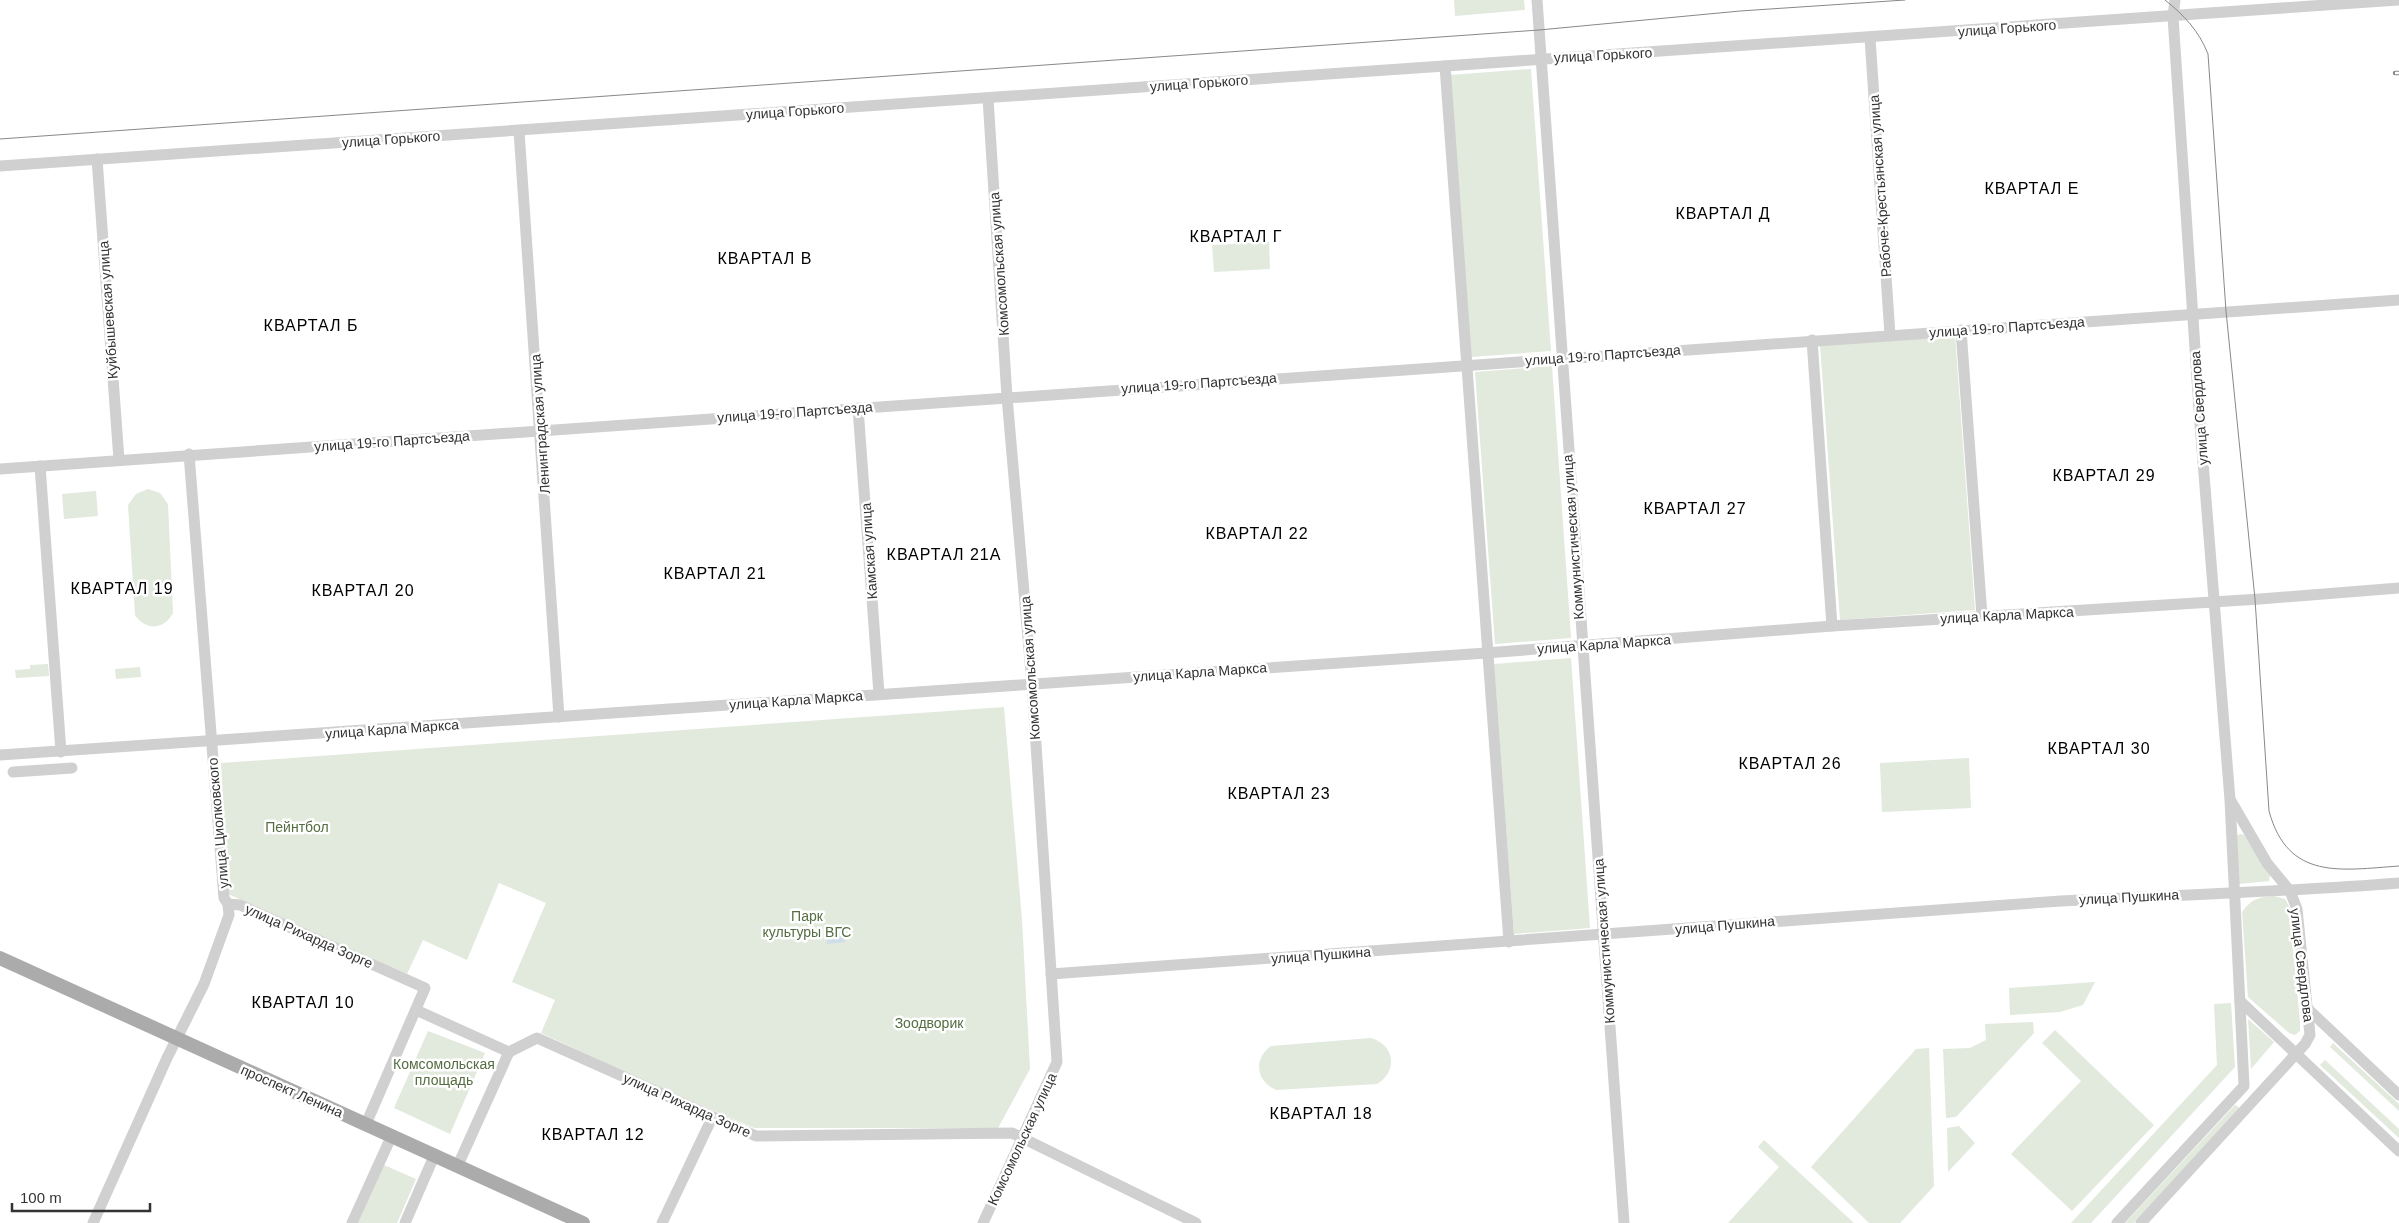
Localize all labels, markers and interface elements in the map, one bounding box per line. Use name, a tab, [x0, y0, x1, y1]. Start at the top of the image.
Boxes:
street label: улица Горького	[1957, 17, 2057, 39]
street label: улица Горького	[1553, 44, 1653, 66]
street label: улица Горького	[1149, 72, 1249, 94]
street label: Рабоче-Крестьянская улица	[1866, 94, 1894, 278]
street label: улица Горького	[745, 100, 845, 122]
street label: улица Горького	[341, 128, 441, 150]
district label: КВАРТАЛ Е	[1985, 180, 2079, 197]
street label: Комсомольская улица	[986, 191, 1012, 337]
district label: КВАРТАЛ Д	[1675, 205, 1771, 222]
district label: КВАРТАЛ Г	[1190, 228, 1282, 245]
street label: Куйбышевская улица	[95, 240, 121, 380]
district label: КВАРТАЛ В	[718, 250, 812, 267]
street label: улица 19-го Партсъезда	[1929, 314, 2086, 340]
district label: КВАРТАЛ Б	[264, 317, 358, 334]
street label: улица 19-го Партсъезда	[1525, 342, 1682, 368]
street label: улица Свердлова	[2187, 350, 2211, 466]
street label: Ленинградская улица	[527, 353, 553, 495]
street label: улица 19-го Партсъезда	[1121, 370, 1278, 396]
street label: улица 19-го Партсъезда	[717, 399, 874, 425]
street label: улица 19-го Партсъезда	[314, 428, 471, 454]
street label: Коммунистическая улица	[1559, 454, 1587, 620]
district label: КВАРТАЛ 29	[2052, 467, 2156, 484]
district label: КВАРТАЛ 27	[1643, 500, 1747, 517]
street label: Камская улица	[858, 502, 880, 600]
district label: КВАРТАЛ 22	[1205, 525, 1309, 542]
district label: КВАРТАЛ 21А	[887, 546, 1001, 563]
district label: КВАРТАЛ 21	[663, 565, 767, 582]
district label: КВАРТАЛ 19	[70, 580, 174, 597]
district label: КВАРТАЛ 20	[311, 582, 415, 599]
street label: Комсомольская улица	[1017, 595, 1043, 741]
street label: улица Карла Маркса	[1940, 603, 2075, 626]
street label: улица Карла Маркса	[1537, 631, 1672, 657]
street label: улица Карла Маркса	[1133, 659, 1268, 685]
street label: улица Карла Маркса	[729, 687, 864, 713]
street label: улица Карла Маркса	[325, 716, 460, 742]
district label: КВАРТАЛ 30	[2047, 740, 2151, 757]
district label: КВАРТАЛ 26	[1738, 755, 1842, 772]
street label: улица Циолковского	[204, 757, 232, 889]
district label: КВАРТАЛ 23	[1227, 785, 1331, 802]
park label: Пейнтбол	[265, 819, 329, 835]
street label: Коммунистическая улица	[1590, 858, 1618, 1024]
street label: улица Пушкина	[2079, 886, 2180, 908]
street label: улица Рихарда Зорге	[243, 901, 376, 971]
street label: улица Свердлова	[2287, 907, 2317, 1023]
park label: Парк культуры ВГС	[763, 908, 851, 940]
street label: улица Пушкина	[1674, 913, 1776, 937]
street label: улица Пушкина	[1270, 944, 1372, 966]
district label: КВАРТАЛ 10	[251, 994, 355, 1011]
park label: Зоодворик	[895, 1015, 964, 1031]
park label: Комсомольская площадь	[393, 1056, 495, 1088]
street label: проспект Ленина	[238, 1061, 346, 1121]
street label: улица Рихарда Зорге	[621, 1070, 754, 1140]
street label: Комсомольская улица	[984, 1070, 1060, 1208]
district label: КВАРТАЛ 18	[1269, 1105, 1373, 1122]
district label: КВАРТАЛ 12	[541, 1126, 645, 1143]
scale bar	[12, 1180, 150, 1212]
text: 100 m	[20, 1189, 62, 1206]

